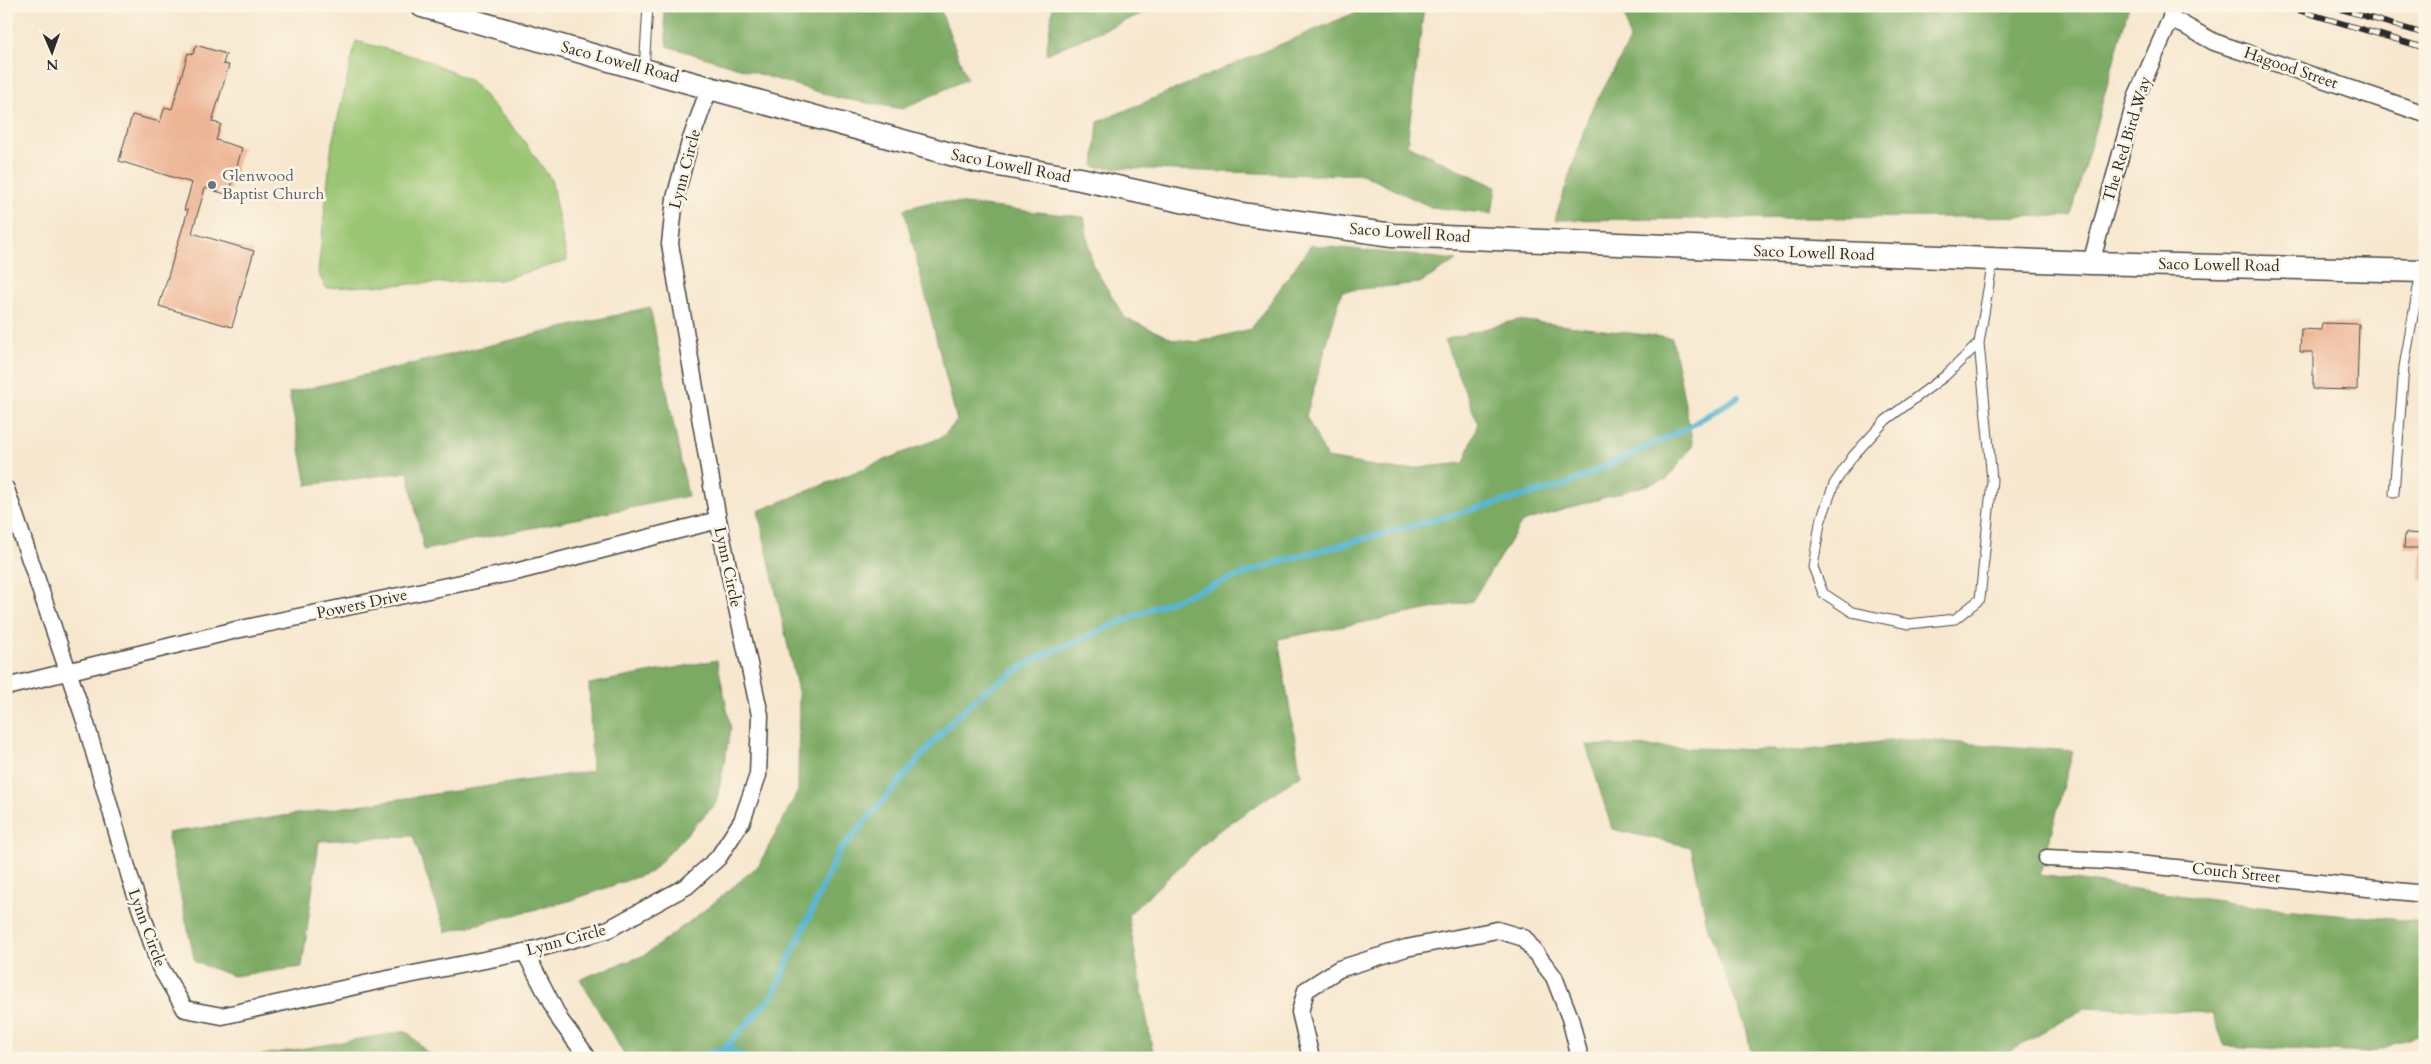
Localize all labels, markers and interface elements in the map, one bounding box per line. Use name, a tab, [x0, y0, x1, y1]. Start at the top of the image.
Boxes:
north arrow	[28, 28, 78, 78]
street label: Saco Lowell Road	[559, 36, 682, 88]
street label: Hagood Street	[2241, 42, 2341, 94]
text: N	[46, 55, 59, 74]
street label: The Red Bird Way	[2097, 73, 2157, 205]
street label: Lynn Circle	[664, 127, 706, 211]
street label: Saco Lowell Road	[949, 144, 1073, 188]
place label: Glenwood Baptist Church	[222, 165, 324, 205]
marker: Glenwood Baptist Church	[206, 179, 218, 191]
street label: Saco Lowell Road	[1349, 218, 1472, 248]
street label: Saco Lowell Road	[1753, 240, 1875, 266]
street label: Saco Lowell Road	[2158, 253, 2280, 277]
street label: Lynn Circle	[709, 525, 747, 609]
street label: Powers Drive	[315, 584, 409, 624]
street label: Couch Street	[2191, 857, 2281, 889]
street label: Lynn Circle	[123, 886, 171, 970]
street label: Lynn Circle	[524, 919, 608, 961]

